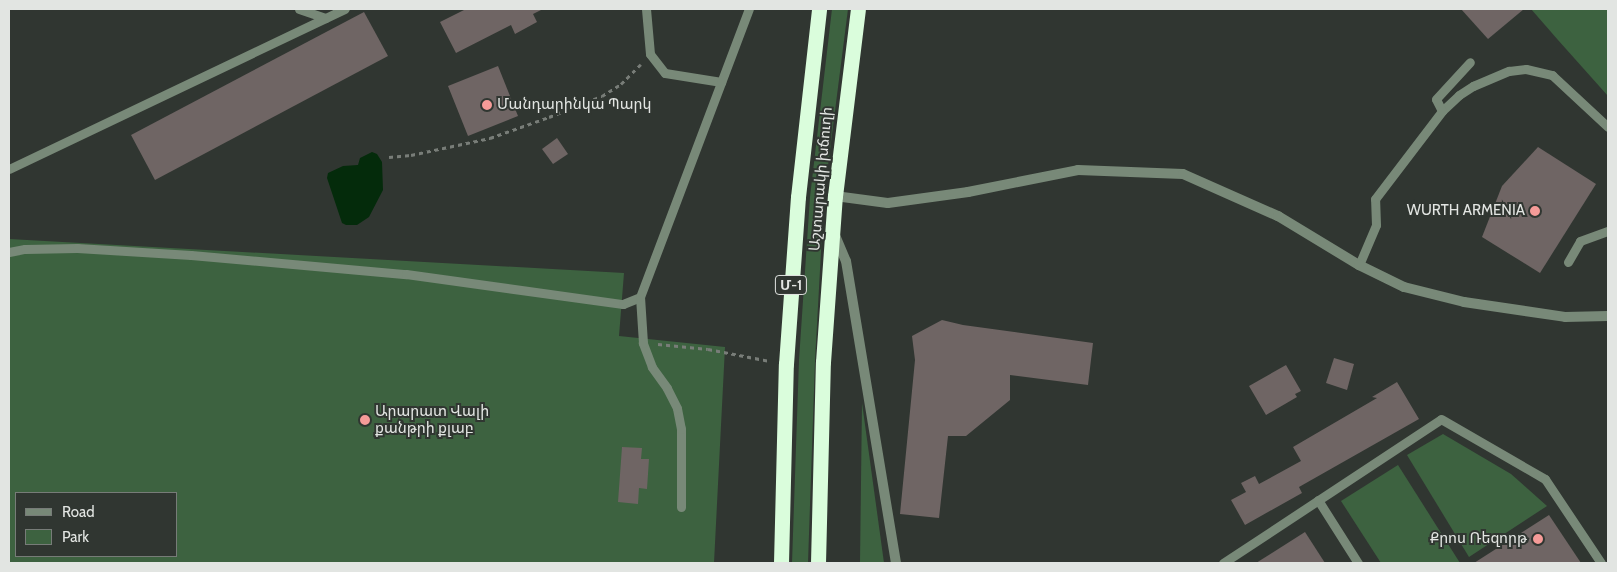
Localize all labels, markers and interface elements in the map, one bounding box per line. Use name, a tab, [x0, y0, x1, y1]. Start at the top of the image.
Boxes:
place label: Մանդարինկա Պարկ	[497, 96, 651, 114]
marker: Մանդարինկա Պարկ	[481, 99, 493, 111]
street label: Աշտարակի խճուղի	[806, 106, 836, 252]
place label: WURTH ARMENIA	[1407, 202, 1525, 220]
marker: WURTH ARMENIA	[1529, 205, 1541, 217]
road number: Մ-1	[775, 274, 807, 296]
place label: Արարատ Վալի քանթրի քլաբ	[375, 402, 489, 437]
marker: Արարատ Վալի քանթրի քլաբ	[359, 414, 371, 426]
legend	[15, 492, 178, 557]
text: Road	[62, 503, 95, 521]
text: Park	[62, 528, 89, 546]
place label: Քրոս Ռեզորթ	[1430, 530, 1527, 548]
marker: Քրոս Ռեզորթ	[1531, 532, 1545, 546]

